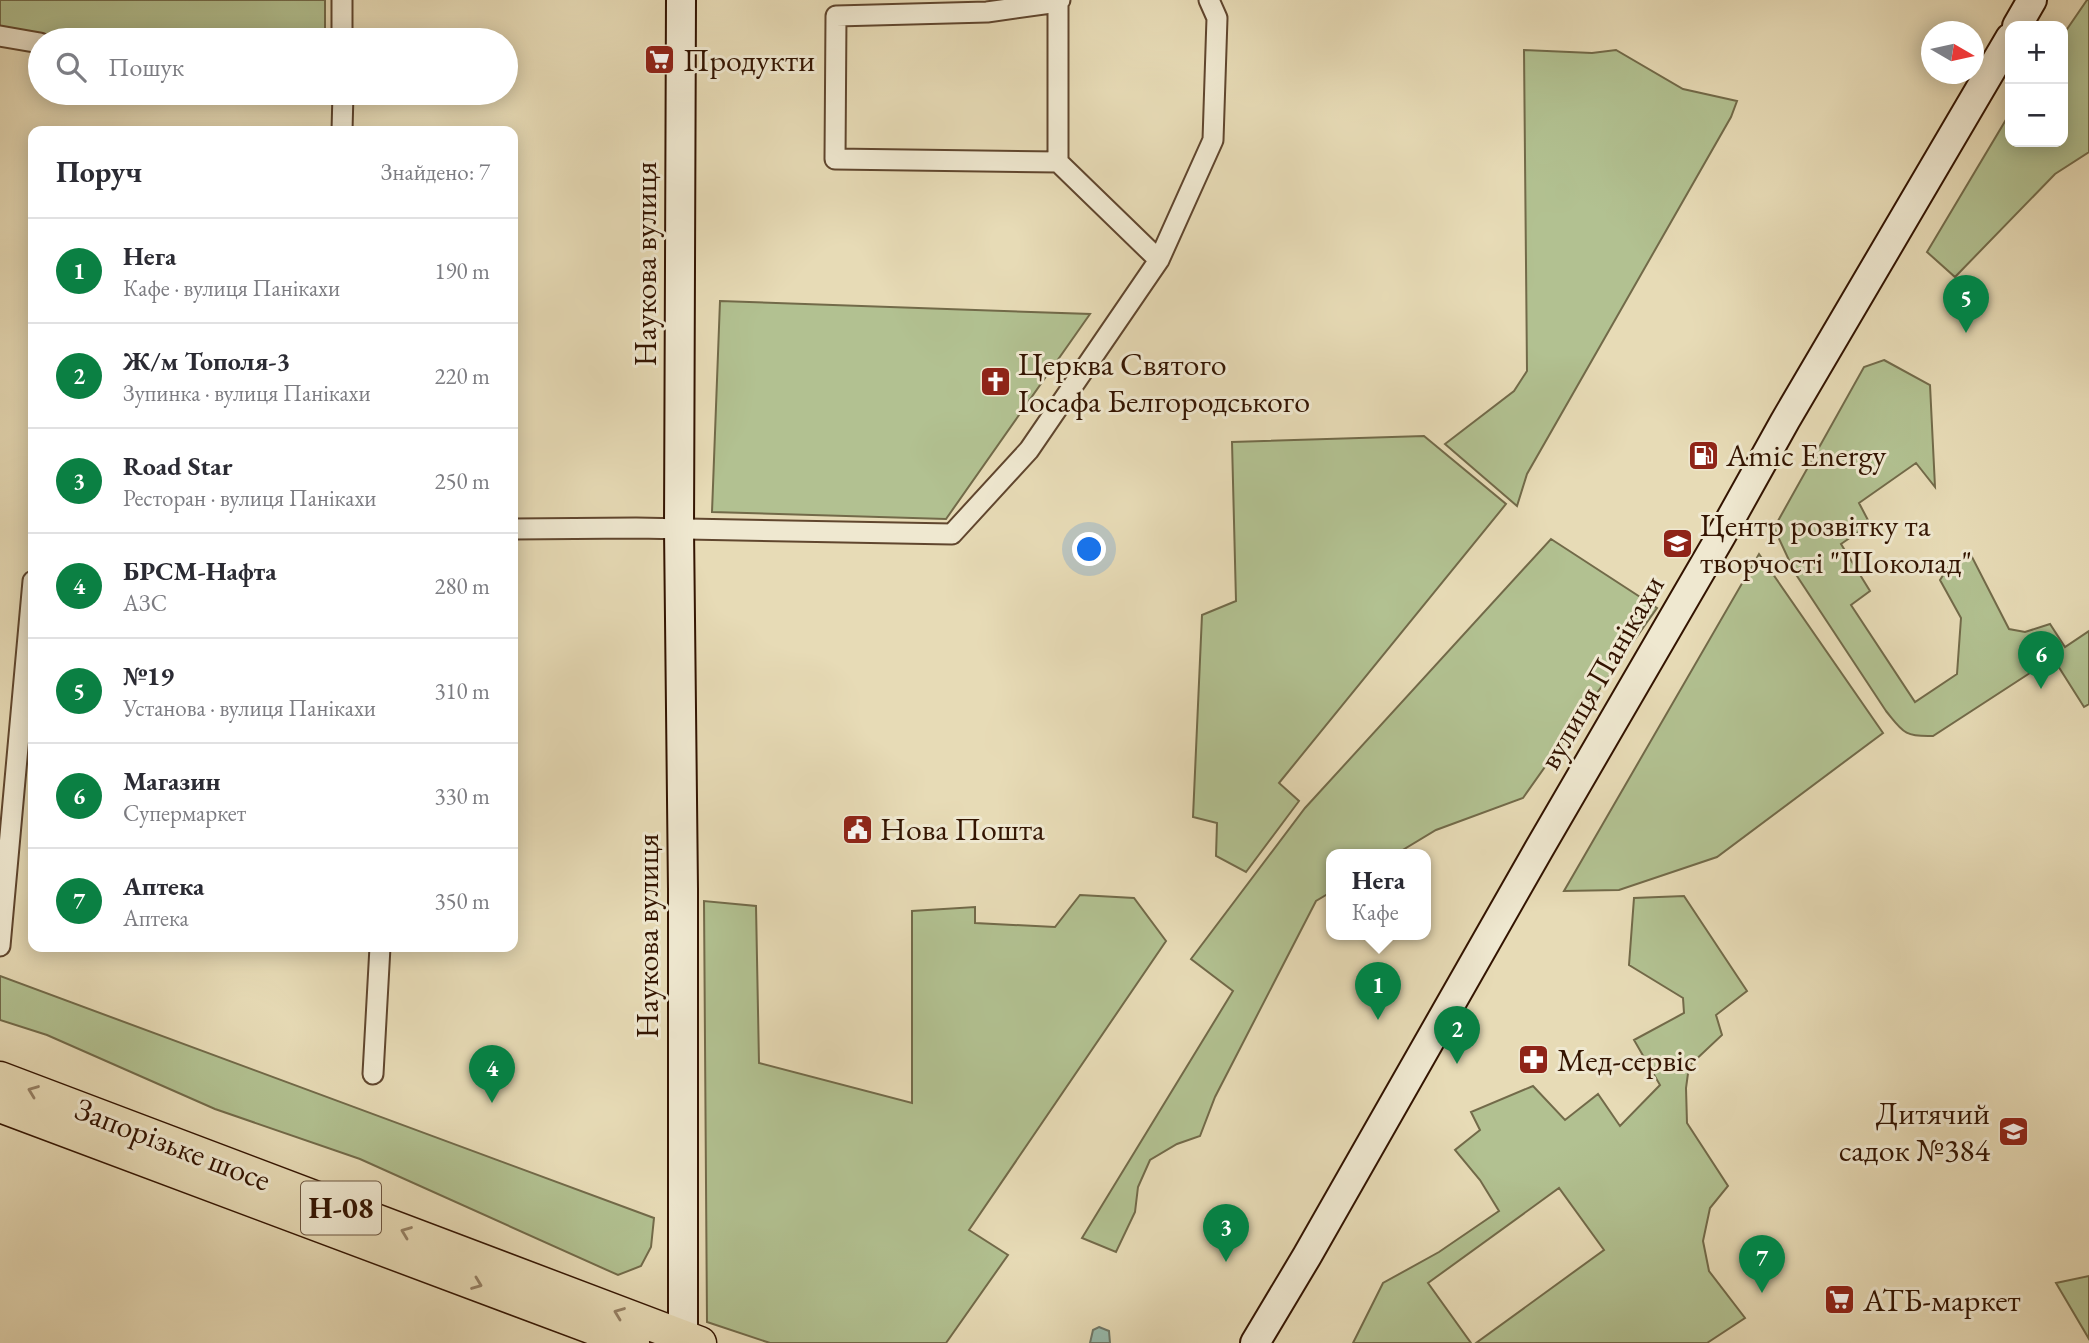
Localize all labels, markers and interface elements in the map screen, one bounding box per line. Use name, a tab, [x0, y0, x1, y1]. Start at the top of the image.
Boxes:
north arrow	[1921, 21, 1984, 84]
map controls	[2005, 21, 2068, 147]
button: +	[2005, 21, 2068, 84]
search box	[28, 28, 518, 105]
place label: Продукти	[683, 39, 815, 81]
supermarket icon: Продукти	[643, 43, 677, 77]
icon: search	[52, 48, 90, 86]
text: Пошук	[108, 50, 184, 84]
button: −	[2005, 84, 2068, 147]
text: Поруч	[56, 152, 142, 191]
text: Знайдено: 7	[381, 157, 490, 187]
street label: Наукова вулиця	[624, 162, 666, 366]
text: Нега	[123, 239, 176, 273]
text: 1	[73, 256, 85, 286]
text: 190 m	[434, 256, 490, 286]
text: Кафе · вулиця Панікахи	[123, 273, 340, 303]
pin: 5	[1943, 275, 1989, 333]
place label: Церква Святого Іосафа Белгородського	[1018, 343, 1310, 422]
text: Ж/м Тополя-3	[123, 344, 290, 378]
text: 2	[73, 361, 85, 391]
text: 220 m	[434, 361, 490, 391]
church icon: Церква Святого Іосафа Белгородського	[978, 365, 1012, 399]
text: Зупинка · вулиця Панікахи	[123, 378, 371, 408]
place label: Amic Energy	[1725, 434, 1887, 476]
fuel station icon: Amic Energy	[1686, 438, 1720, 472]
text: Road Star	[123, 449, 232, 483]
text: 3	[73, 466, 85, 496]
text: 250 m	[434, 466, 490, 496]
text: Ресторан · вулиця Панікахи	[123, 483, 376, 513]
place label: Центр розвітку та творчості "Шоколад"	[1700, 504, 1972, 583]
school or university icon: Центр розвітку та творчості "Шоколад"	[1660, 526, 1694, 560]
your location	[1072, 532, 1106, 566]
text: БРСМ-Нафта	[123, 554, 277, 588]
street label: вулиця Панікахи	[1528, 567, 1674, 777]
text: 4	[73, 571, 85, 601]
text: 280 m	[434, 571, 490, 601]
text: АЗС	[123, 588, 167, 618]
pin: 6	[2018, 631, 2064, 689]
text: №19	[123, 659, 174, 693]
text: 5	[73, 676, 85, 706]
text: 310 m	[434, 676, 490, 706]
text: Установа · вулиця Панікахи	[123, 693, 376, 723]
text: Магазин	[123, 764, 221, 798]
text: 6	[73, 781, 85, 811]
text: 330 m	[434, 781, 490, 811]
text: Супермаркет	[123, 798, 246, 828]
place label: Нова Пошта	[880, 808, 1045, 850]
public building icon: Нова Пошта	[840, 812, 874, 846]
street label: Наукова вулиця	[626, 834, 668, 1038]
popup	[1326, 849, 1431, 940]
text: Нега	[1352, 863, 1405, 897]
text: Аптека	[123, 869, 204, 903]
text: 7	[73, 886, 85, 916]
text: 350 m	[434, 886, 490, 916]
text: Кафе	[1352, 897, 1399, 927]
text: Аптека	[123, 903, 189, 933]
pin: 1	[1355, 962, 1401, 1020]
pin: 2	[1434, 1006, 1480, 1064]
place label: Мед-сервіс	[1557, 1039, 1697, 1081]
pharmacy icon: Мед-сервіс	[1517, 1043, 1551, 1077]
pin: 4	[469, 1045, 515, 1103]
one-way arrow	[27, 1085, 39, 1099]
street label: Запорізьке шосе	[69, 1087, 277, 1201]
place label: Дитячий садок №384	[1839, 1092, 1991, 1171]
school or university icon: Дитячий садок №384	[1996, 1114, 2030, 1148]
road number: Н-08	[301, 1182, 381, 1234]
pin: 3	[1203, 1204, 1249, 1262]
one-way arrow	[401, 1227, 413, 1241]
pin: 7	[1739, 1235, 1785, 1293]
one-way arrow	[470, 1276, 482, 1290]
place label: АТБ-маркет	[1862, 1279, 2021, 1321]
supermarket icon: АТБ-маркет	[1823, 1283, 1857, 1317]
one-way arrow	[613, 1307, 625, 1321]

